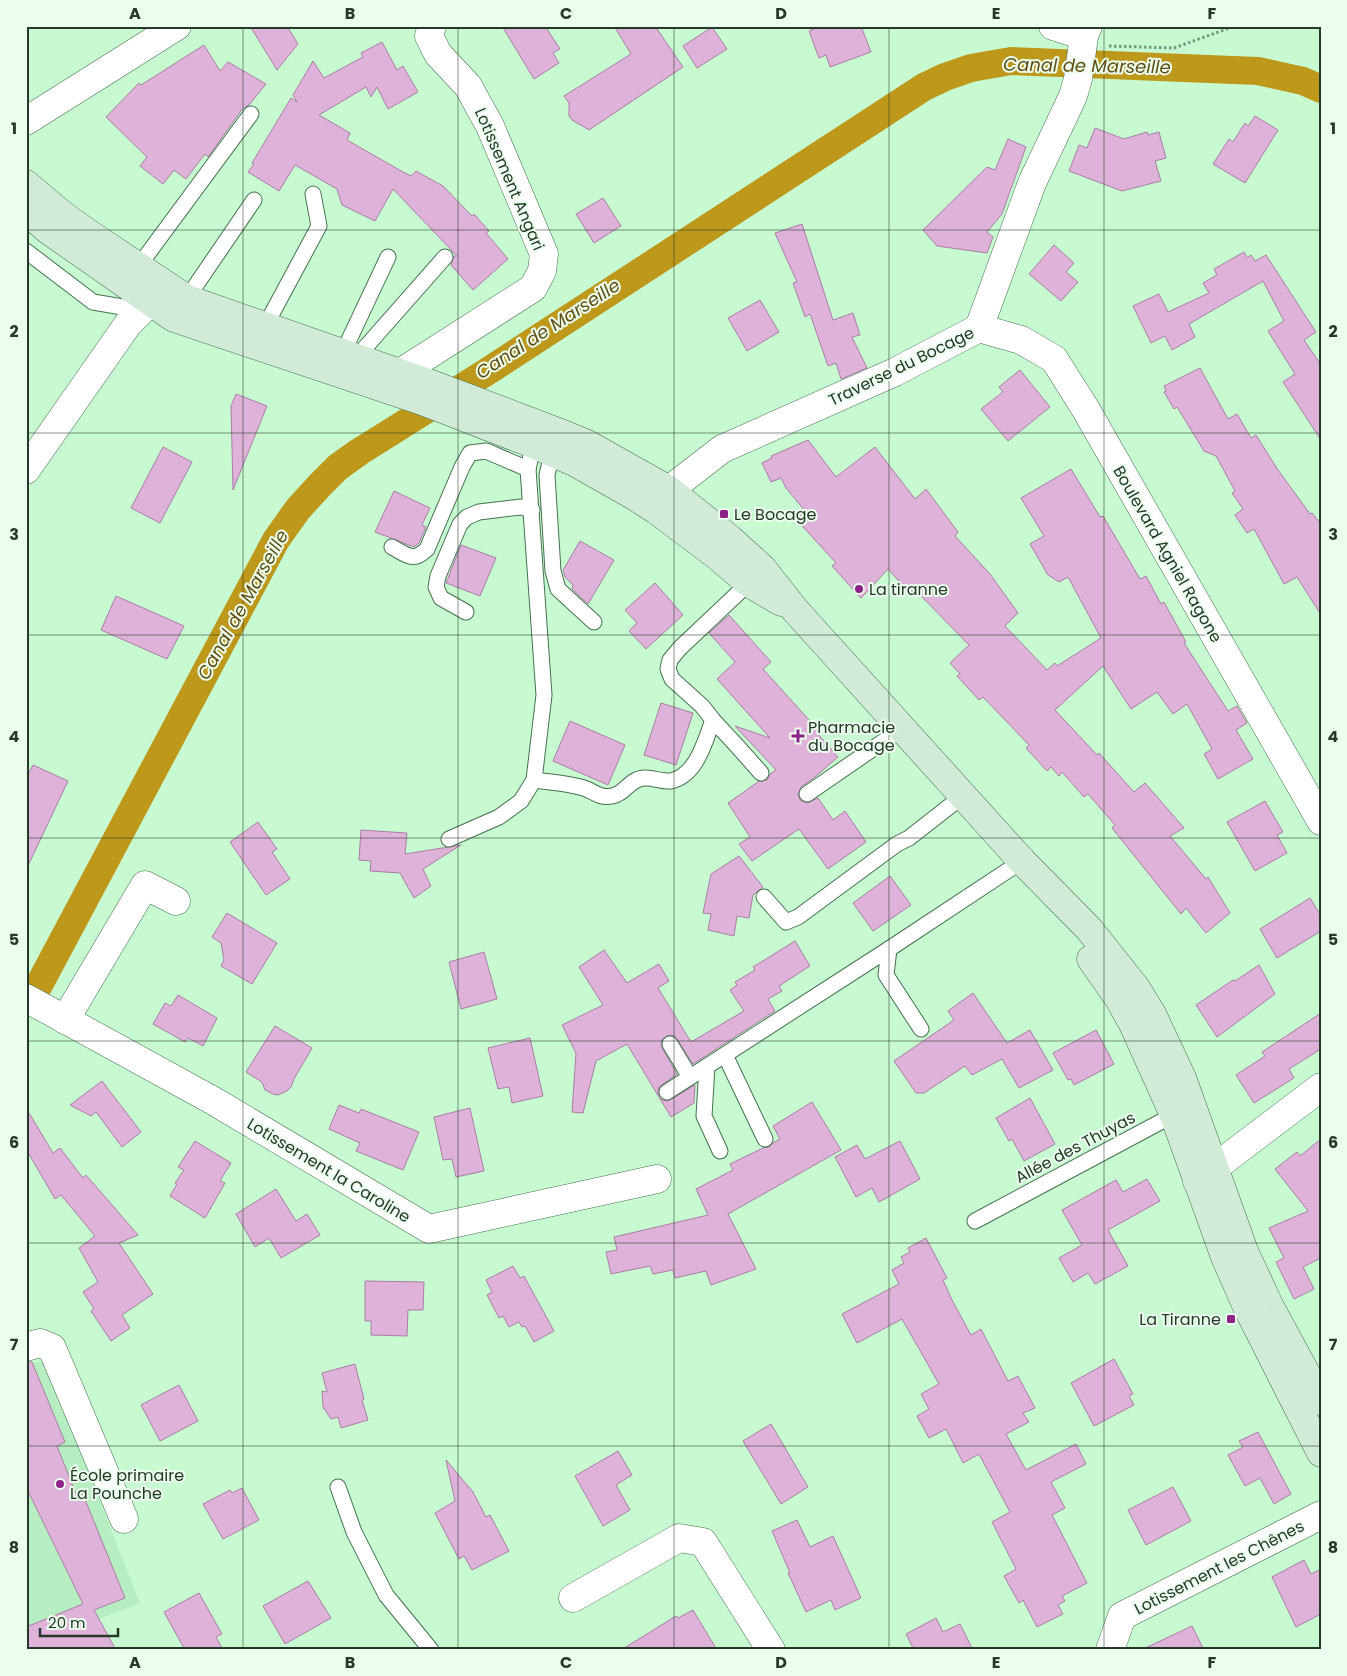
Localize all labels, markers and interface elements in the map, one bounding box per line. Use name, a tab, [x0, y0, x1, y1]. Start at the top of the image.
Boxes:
text: A	[129, 2, 141, 25]
text: B	[345, 2, 355, 25]
text: C	[560, 2, 572, 25]
text: D	[775, 2, 787, 25]
text: E	[992, 2, 1000, 25]
text: F	[1208, 2, 1217, 25]
water label: Canal de Marseille	[1003, 52, 1171, 79]
street label: Lotissement Angari	[469, 104, 550, 254]
text: 1	[11, 117, 17, 140]
text: 1	[1330, 117, 1336, 140]
water label: Canal de Marseille	[471, 272, 625, 385]
text: 2	[9, 320, 19, 343]
text: 2	[1328, 320, 1338, 343]
street label: Traverse du Bocage	[824, 321, 978, 412]
street label: Boulevard Agniel Ragone	[1107, 462, 1228, 647]
place label: Le Bocage	[734, 503, 816, 526]
marker: Le Bocage	[718, 508, 730, 520]
text: 3	[9, 523, 19, 546]
text: 3	[1328, 523, 1338, 546]
water label: Canal de Marseille	[191, 525, 294, 684]
place label: La tiranne	[869, 578, 948, 601]
marker: La tiranne	[853, 583, 865, 595]
place label: Pharmacie du Bocage	[808, 716, 895, 757]
text: 4	[9, 725, 20, 748]
text: 4	[1328, 725, 1339, 748]
marker: Pharmacie du Bocage	[792, 730, 804, 742]
text: 5	[9, 928, 19, 951]
text: 5	[1328, 928, 1338, 951]
street label: Allée des Thuyas	[1011, 1106, 1140, 1189]
street label: Lotissement la Caroline	[243, 1112, 415, 1228]
text: 6	[9, 1131, 19, 1154]
text: 6	[1328, 1131, 1338, 1154]
place label: La Tiranne	[1139, 1308, 1221, 1331]
marker: La Tiranne	[1225, 1313, 1237, 1325]
text: 7	[10, 1333, 19, 1356]
text: 7	[1329, 1333, 1338, 1356]
place label: École primaire La Pounche	[70, 1464, 184, 1505]
marker: École primaire La Pounche	[54, 1478, 66, 1490]
street label: Lotissement les Chênes	[1130, 1515, 1308, 1620]
text: 8	[9, 1536, 19, 1559]
text: 8	[1328, 1536, 1338, 1559]
scale bar	[40, 1606, 118, 1638]
text: 20 m	[48, 1612, 86, 1633]
text: A	[129, 1651, 141, 1674]
text: B	[345, 1651, 355, 1674]
text: C	[560, 1651, 572, 1674]
text: D	[775, 1651, 787, 1674]
text: E	[992, 1651, 1000, 1674]
text: F	[1208, 1651, 1217, 1674]

